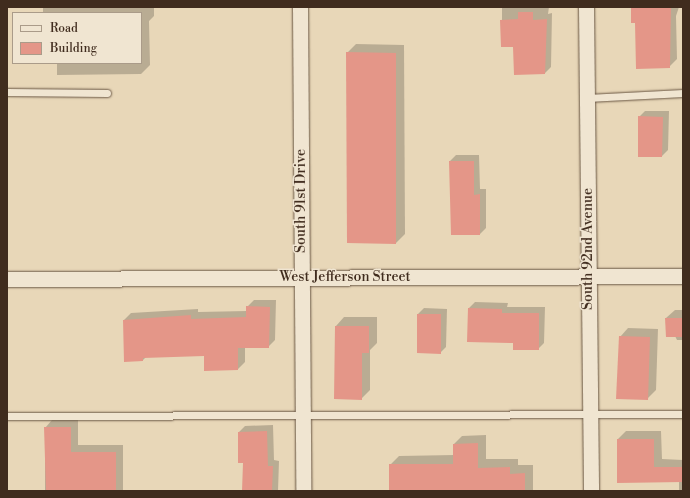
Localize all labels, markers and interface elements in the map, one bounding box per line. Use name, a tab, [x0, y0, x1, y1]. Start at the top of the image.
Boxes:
legend	[12, 12, 142, 64]
text: Road	[50, 21, 78, 36]
text: Building	[50, 41, 97, 56]
street label: South 91st Drive	[293, 149, 309, 253]
street label: South 92nd Avenue	[580, 188, 596, 310]
street label: West Jefferson Street	[279, 269, 411, 285]

